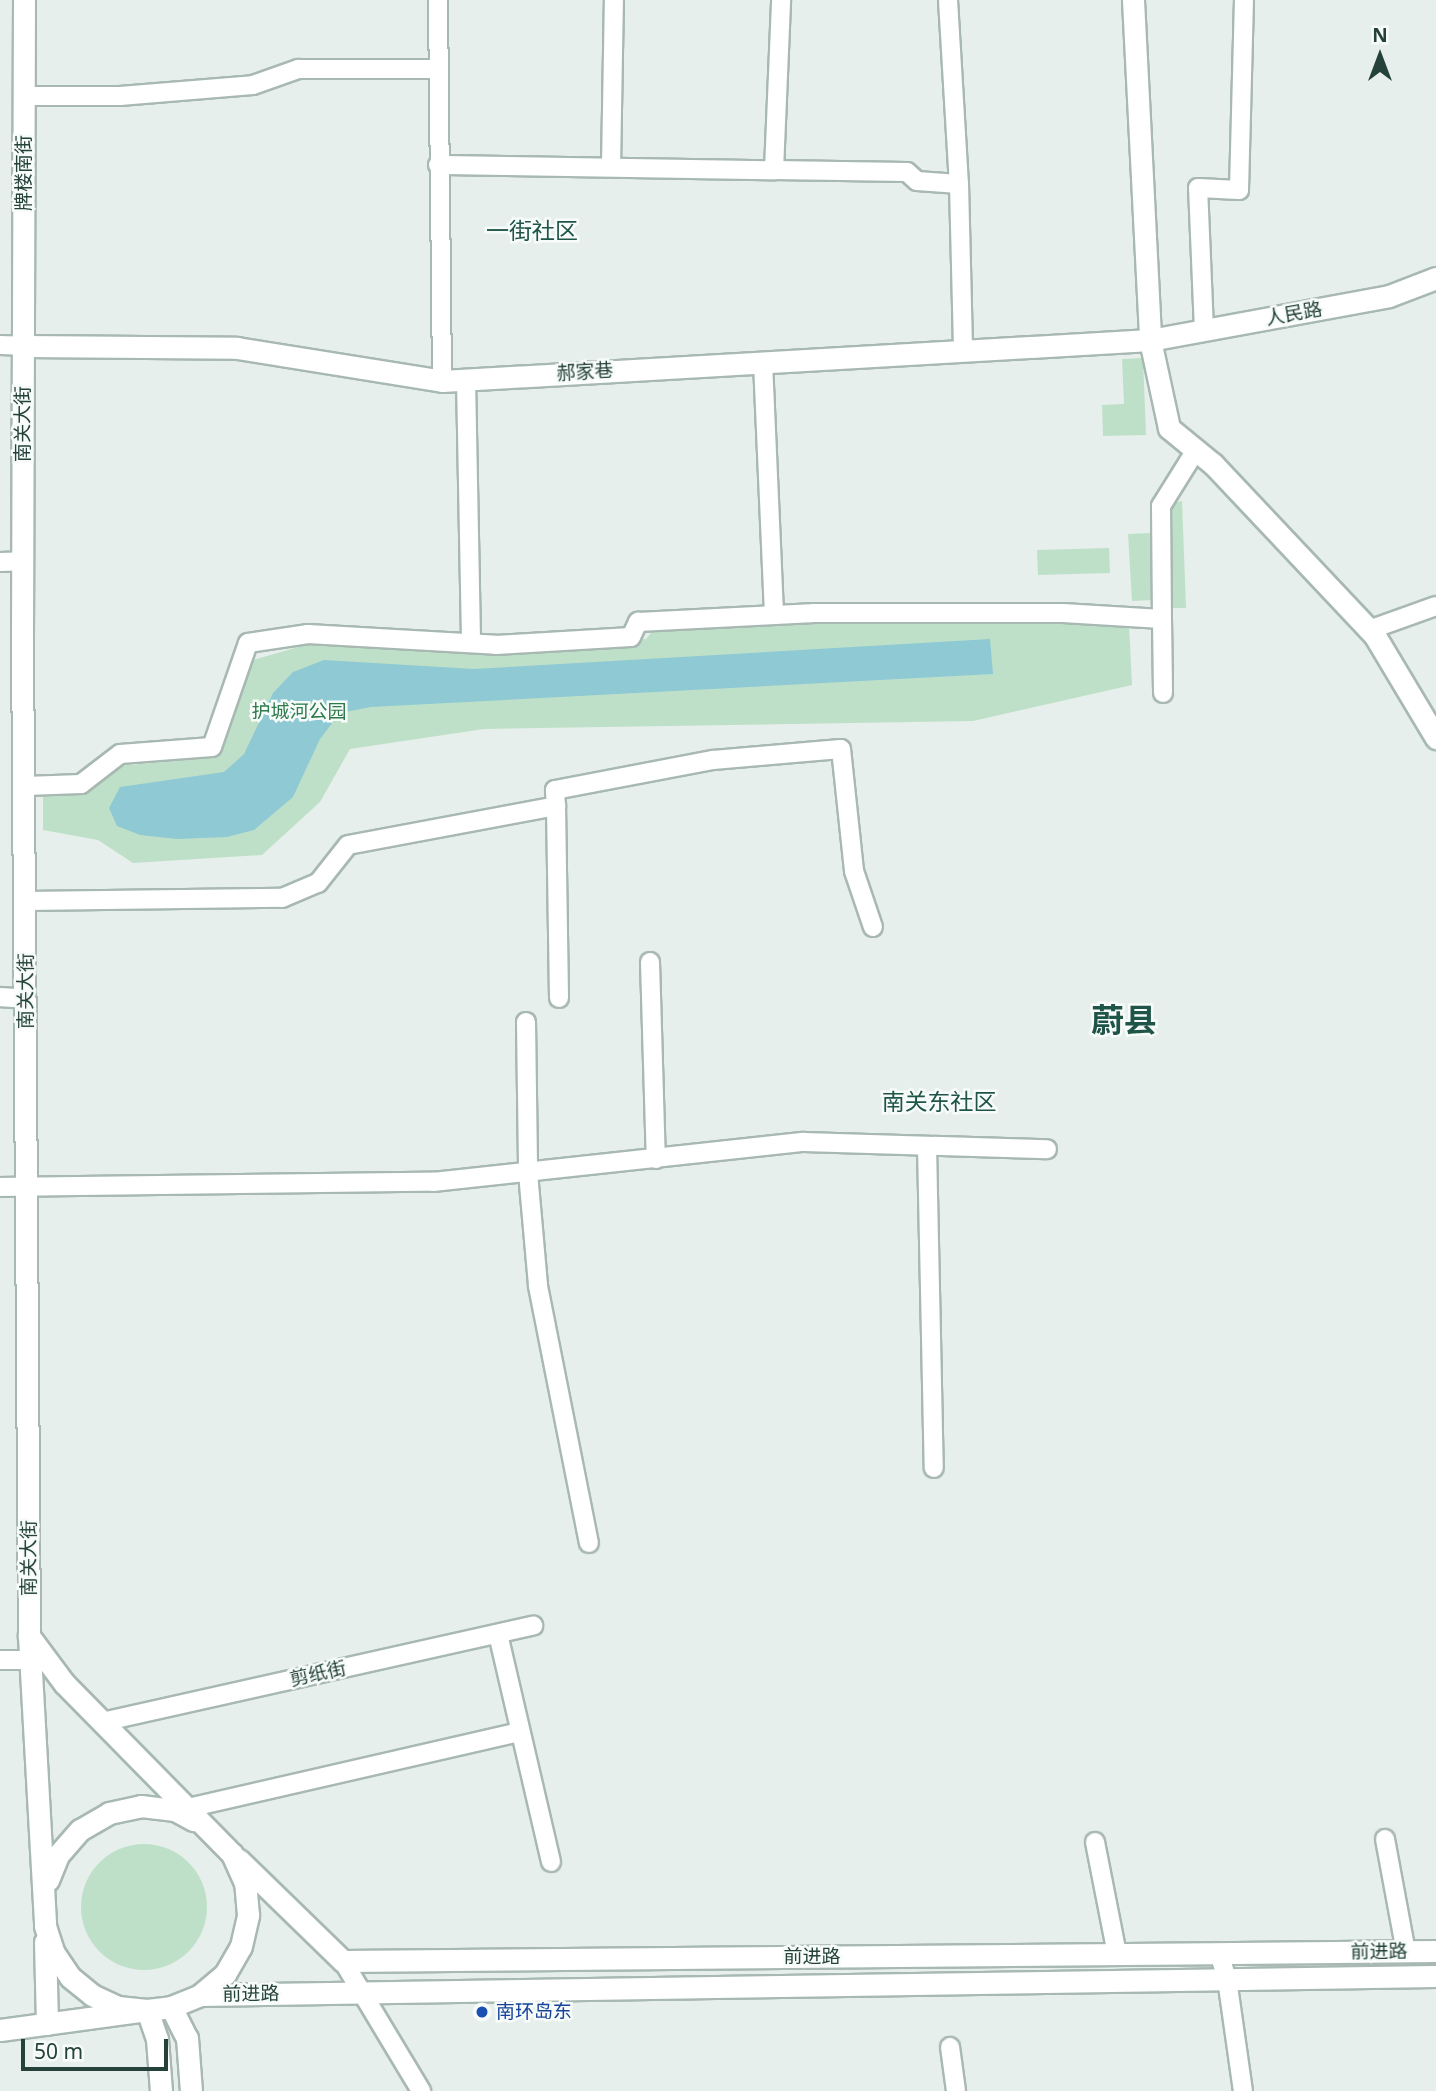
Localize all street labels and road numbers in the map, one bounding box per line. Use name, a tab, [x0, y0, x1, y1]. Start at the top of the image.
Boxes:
street label: 牌楼南街	[13, 135, 35, 211]
street label: 人民路	[1264, 298, 1324, 330]
street label: 郝家巷	[556, 359, 614, 385]
street label: 南关大街	[12, 386, 34, 462]
street label: 南关大街	[15, 953, 37, 1029]
street label: 南关大街	[18, 1520, 40, 1596]
street label: 剪纸街	[288, 1656, 348, 1692]
street label: 前进路	[1350, 1940, 1408, 1964]
street label: 前进路	[784, 1946, 840, 1968]
street label: 前进路	[222, 1982, 280, 2006]

